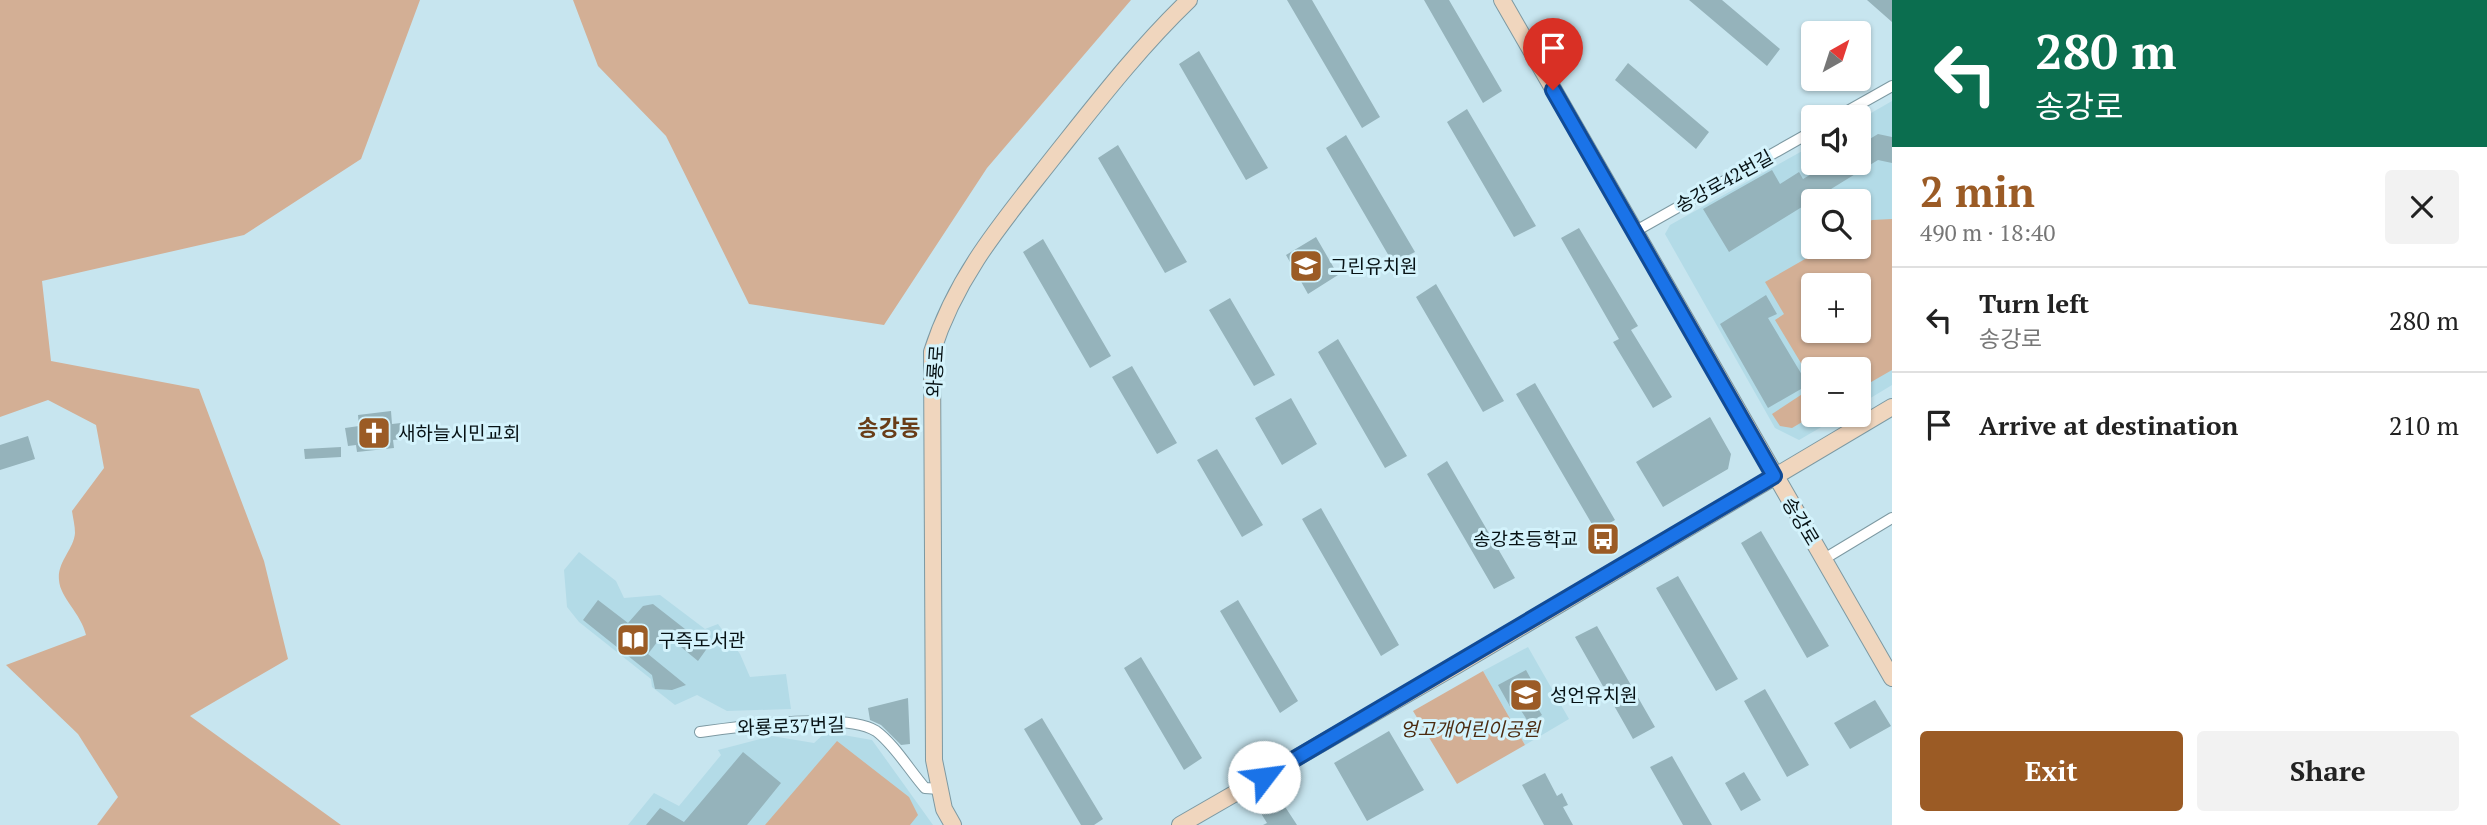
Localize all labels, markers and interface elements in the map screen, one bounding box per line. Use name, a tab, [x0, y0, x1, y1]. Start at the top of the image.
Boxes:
pin	[1523, 18, 1583, 90]
text: 280 m	[2035, 18, 2177, 83]
north arrow	[1801, 21, 1871, 91]
map controls	[1801, 21, 1871, 427]
icon: left	[1920, 28, 2011, 119]
icon: arrive	[1534, 29, 1572, 67]
text: 송강로	[2035, 85, 2123, 127]
button: sound	[1801, 105, 1871, 175]
street label: 송강로42번길	[1671, 144, 1777, 218]
text: 2 min	[1920, 163, 2035, 219]
button: close	[2385, 170, 2459, 244]
button: search	[1801, 189, 1871, 259]
text: 490 m · 18:40	[1920, 217, 2055, 248]
school or university icon: 그린유치원	[1287, 247, 1325, 285]
place label: 그린유치원	[1330, 253, 1417, 278]
button: +	[1801, 273, 1871, 343]
text: Turn left	[1979, 286, 2089, 320]
icon: left	[1920, 301, 1958, 339]
text: 280 m	[2389, 303, 2459, 337]
text: 송강로	[1979, 323, 2042, 354]
street label: 와룡로	[920, 344, 949, 398]
button: −	[1801, 357, 1871, 427]
icon: arrive	[1920, 406, 1958, 444]
text: Arrive at destination	[1979, 408, 2238, 442]
text: 210 m	[2389, 408, 2459, 442]
district label: 송강동	[857, 412, 921, 443]
church icon: 새하늘시민교회	[355, 414, 393, 452]
place label: 새하늘시민교회	[398, 420, 520, 445]
street label: 송강로	[1777, 492, 1826, 550]
bus stop icon: 송강초등학교	[1584, 520, 1622, 558]
place label: 송강초등학교	[1473, 526, 1578, 551]
library icon: 구즉도서관	[614, 621, 652, 659]
place label: 구즉도서관	[658, 627, 745, 652]
school or university icon: 성언유치원	[1507, 676, 1545, 714]
place label: 성언유치원	[1550, 682, 1637, 707]
street label: 와룡로37번길	[737, 711, 845, 740]
park label: 엉고개어린이공원	[1400, 716, 1541, 741]
button: Exit	[1920, 731, 2183, 811]
button: Share	[2197, 731, 2459, 811]
position arrow	[1227, 740, 1301, 814]

